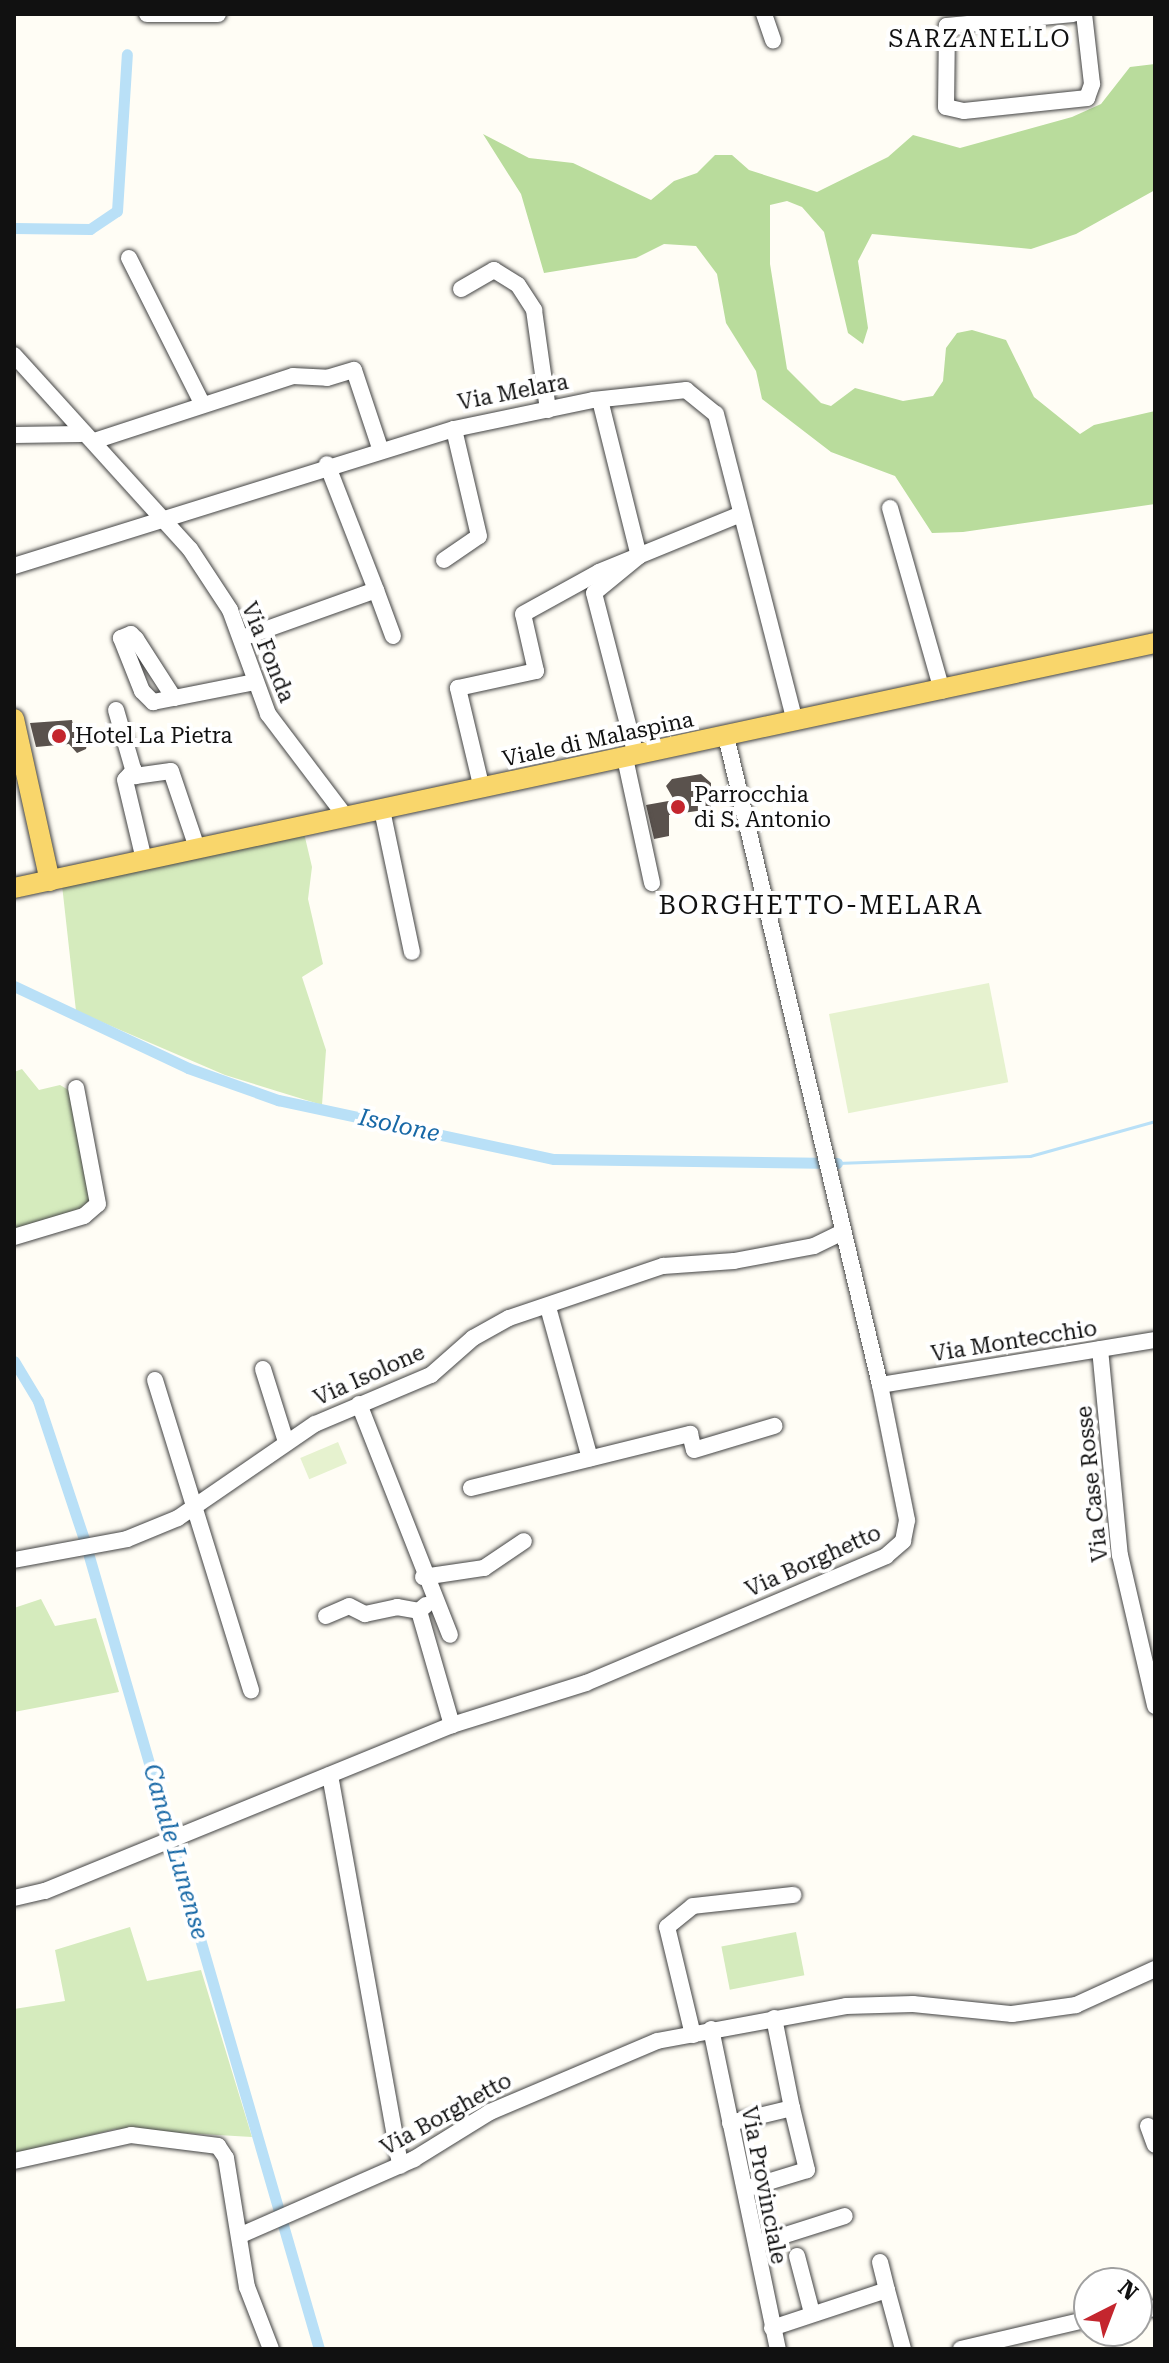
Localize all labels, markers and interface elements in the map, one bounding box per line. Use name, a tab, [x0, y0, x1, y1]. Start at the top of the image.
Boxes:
district label: SARZANELLO	[888, 26, 1072, 54]
street label: Via Melara	[456, 368, 570, 416]
street label: Via Fonda	[236, 598, 300, 706]
street label: Viale di Malaspina	[500, 706, 696, 772]
place label: Hotel La Pietra	[75, 723, 232, 749]
marker: Hotel La Pietra	[50, 727, 68, 745]
place label: Parrocchia di S. Antonio	[694, 781, 831, 832]
marker: Parrocchia di S. Antonio	[669, 798, 687, 816]
district label: BORGHETTO-MELARA	[658, 890, 984, 922]
water label: Isolone	[356, 1103, 442, 1149]
street label: Via Montecchio	[929, 1315, 1099, 1367]
street label: Via Isolone	[309, 1339, 429, 1411]
street label: Via Case Rosse	[1071, 1405, 1113, 1563]
street label: Via Borghetto	[741, 1519, 885, 1603]
water label: Canale Lunense	[136, 1761, 214, 1943]
street label: Via Borghetto	[376, 2067, 516, 2161]
street label: Via Provinciale	[736, 2104, 792, 2266]
north arrow	[1073, 2267, 1153, 2347]
text: N	[1113, 2275, 1143, 2305]

